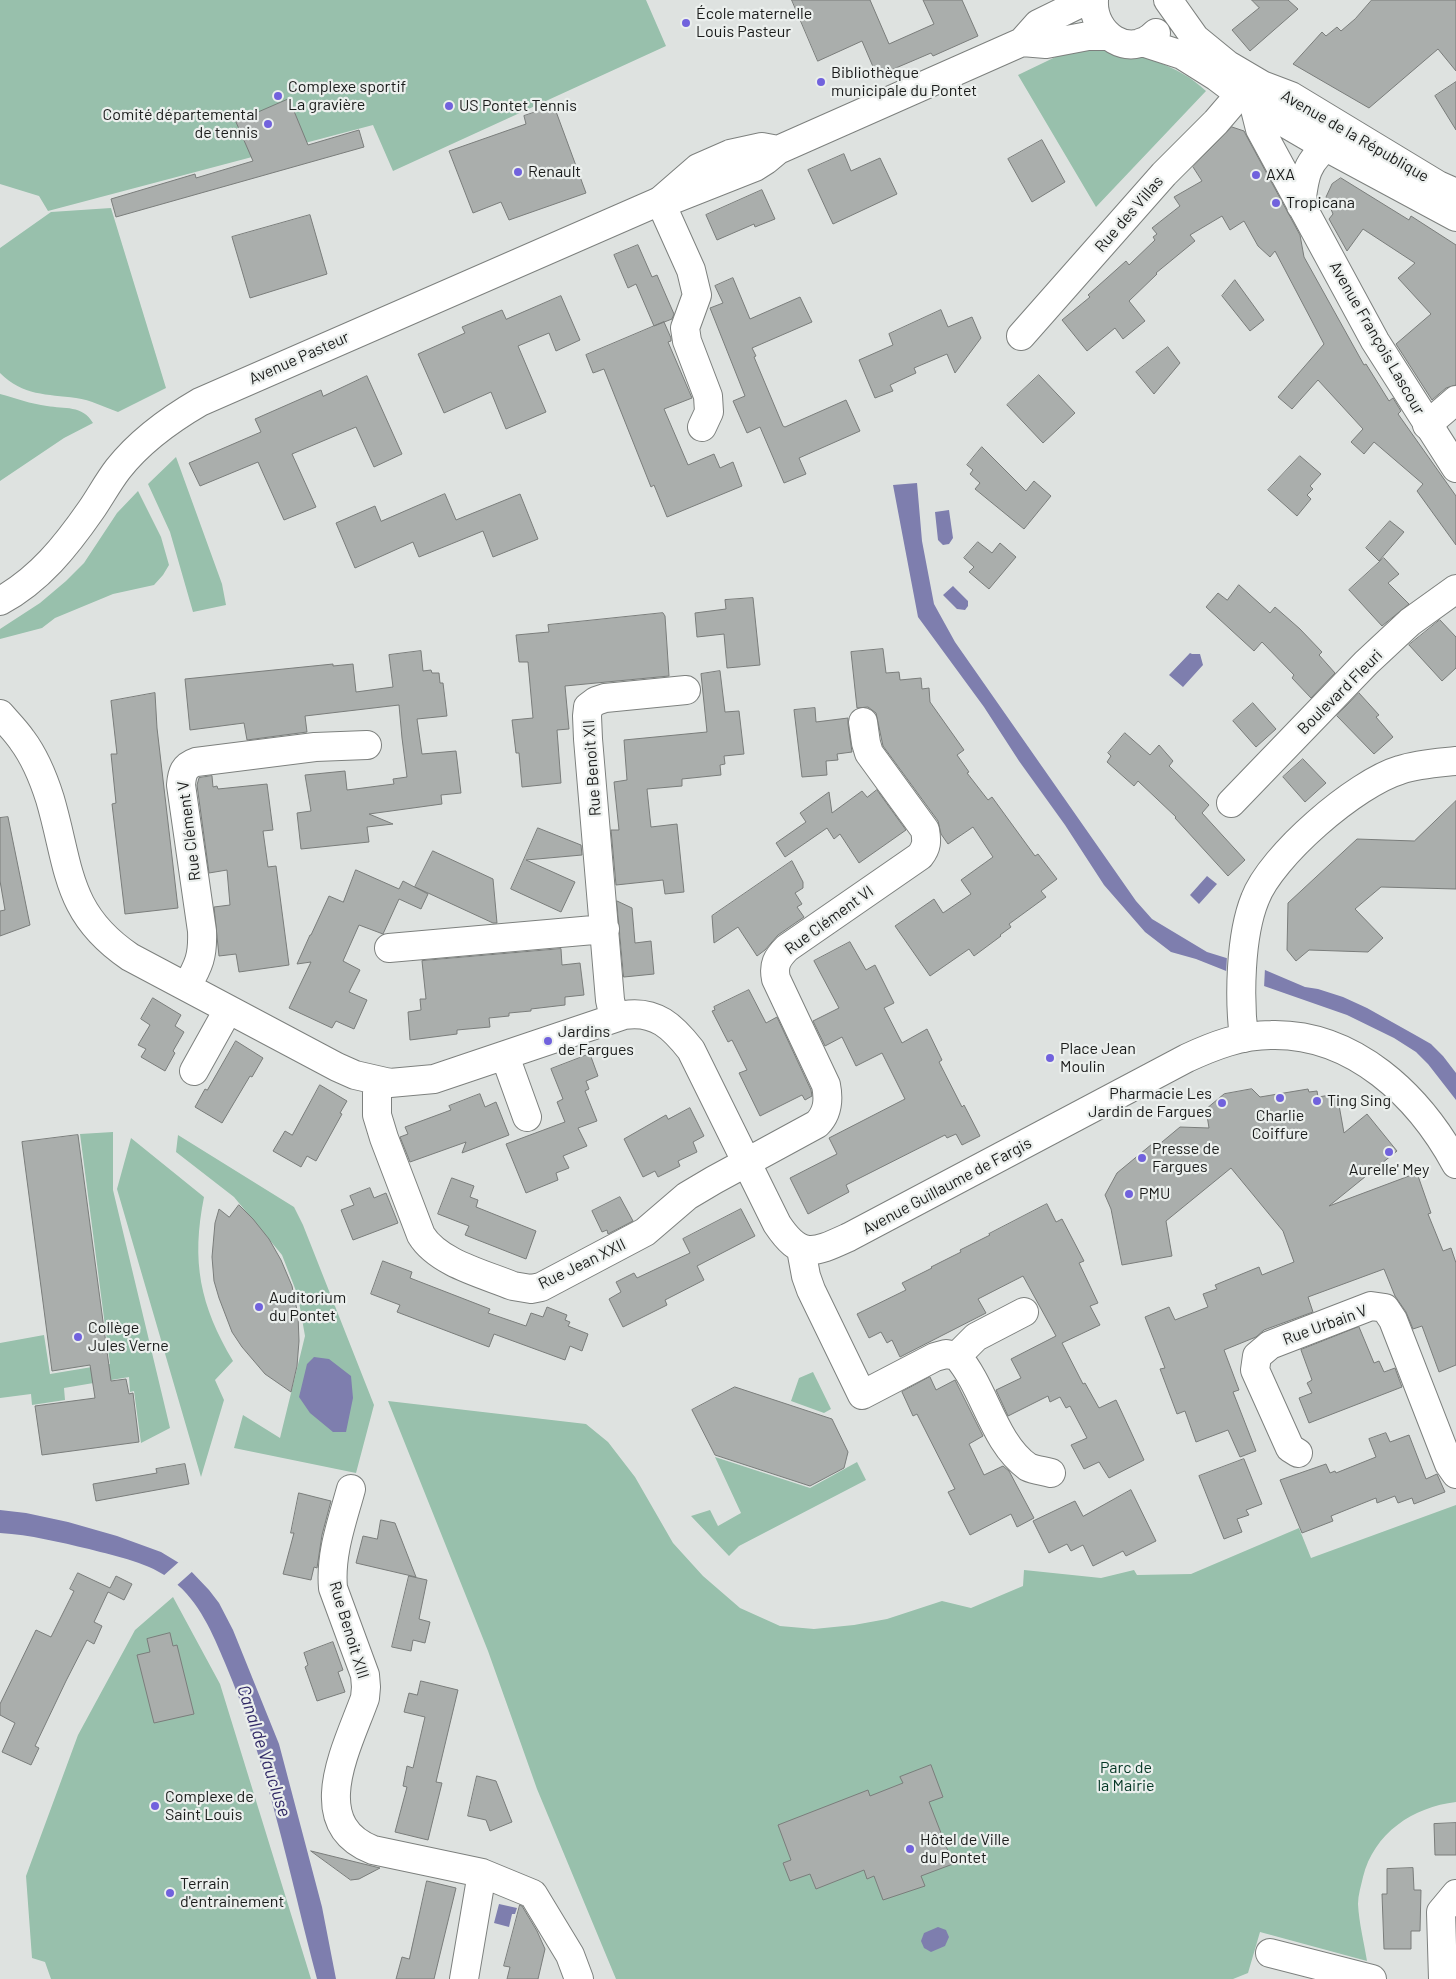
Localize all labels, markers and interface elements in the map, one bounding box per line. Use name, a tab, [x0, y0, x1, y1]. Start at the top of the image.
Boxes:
place label: École maternelle Louis Pasteur	[696, 4, 812, 42]
marker: École maternelle Louis Pasteur	[680, 17, 692, 29]
place label: Bibliothèque municipale du Pontet	[831, 63, 977, 101]
marker: Bibliothèque municipale du Pontet	[815, 76, 827, 88]
place label: Complexe sportif La gravière	[288, 77, 406, 115]
street label: Avenue de la République	[1278, 86, 1432, 186]
marker: Complexe sportif La gravière	[272, 90, 284, 102]
place label: US Pontet Tennis	[459, 96, 577, 116]
marker: US Pontet Tennis	[443, 100, 455, 112]
place label: Comité départemental de tennis	[103, 105, 258, 143]
marker: Comité départemental de tennis	[262, 118, 274, 130]
place label: Renault	[528, 162, 581, 182]
place label: AXA	[1266, 165, 1295, 185]
marker: Renault	[512, 166, 524, 178]
marker: AXA	[1250, 169, 1262, 181]
street label: Rue des Villas	[1091, 172, 1167, 256]
place label: Tropicana	[1286, 193, 1355, 213]
marker: Tropicana	[1270, 197, 1282, 209]
street label: Avenue François Lascour	[1325, 258, 1429, 418]
street label: Avenue Pasteur	[246, 327, 352, 389]
street label: Boulevard Fleuri	[1293, 645, 1387, 739]
street label: Rue Benoit XII	[579, 719, 605, 817]
street label: Rue Clément V	[173, 780, 205, 882]
street label: Rue Clément VI	[781, 881, 877, 959]
place label: Jardins de Fargues	[558, 1022, 634, 1060]
marker: Jardins de Fargues	[542, 1035, 554, 1047]
place label: Place Jean Moulin	[1060, 1039, 1136, 1077]
marker: Place Jean Moulin	[1044, 1052, 1056, 1064]
place label: Pharmacie Les Jardin de Fargues	[1088, 1084, 1212, 1122]
place label: Ting Sing	[1327, 1091, 1391, 1111]
marker: Charlie Coiffure	[1274, 1092, 1286, 1104]
marker: Ting Sing	[1311, 1095, 1323, 1107]
marker: Pharmacie Les Jardin de Fargues	[1216, 1097, 1228, 1109]
place label: Charlie Coiffure	[1252, 1106, 1308, 1144]
street label: Avenue Guillaume de Fargis	[859, 1133, 1035, 1239]
place label: Presse de Fargues	[1152, 1139, 1220, 1177]
marker: Aurelle' Mey	[1383, 1146, 1395, 1158]
marker: Presse de Fargues	[1136, 1152, 1148, 1164]
place label: Aurelle' Mey	[1349, 1160, 1429, 1180]
place label: PMU	[1139, 1184, 1170, 1204]
marker: PMU	[1123, 1188, 1135, 1200]
street label: Rue Jean XXII	[535, 1235, 629, 1293]
place label: Auditorium du Pontet	[269, 1288, 346, 1326]
marker: Auditorium du Pontet	[253, 1301, 265, 1313]
street label: Rue Urbain V	[1280, 1301, 1370, 1349]
place label: Collège Jules Verne	[88, 1318, 169, 1356]
marker: Collège Jules Verne	[72, 1331, 84, 1343]
street label: Rue Benoit XIII	[325, 1579, 373, 1681]
water label: Canal de Vaucluse	[233, 1682, 295, 1820]
park label: Parc de la Mairie	[1097, 1758, 1155, 1796]
place label: Complexe de Saint Louis	[165, 1787, 254, 1825]
marker: Complexe de Saint Louis	[149, 1800, 161, 1812]
place label: Hôtel de Ville du Pontet	[920, 1830, 1010, 1868]
marker: Hôtel de Ville du Pontet	[904, 1843, 916, 1855]
place label: Terrain d'entrainement	[180, 1874, 284, 1912]
marker: Terrain d'entrainement	[164, 1887, 176, 1899]

